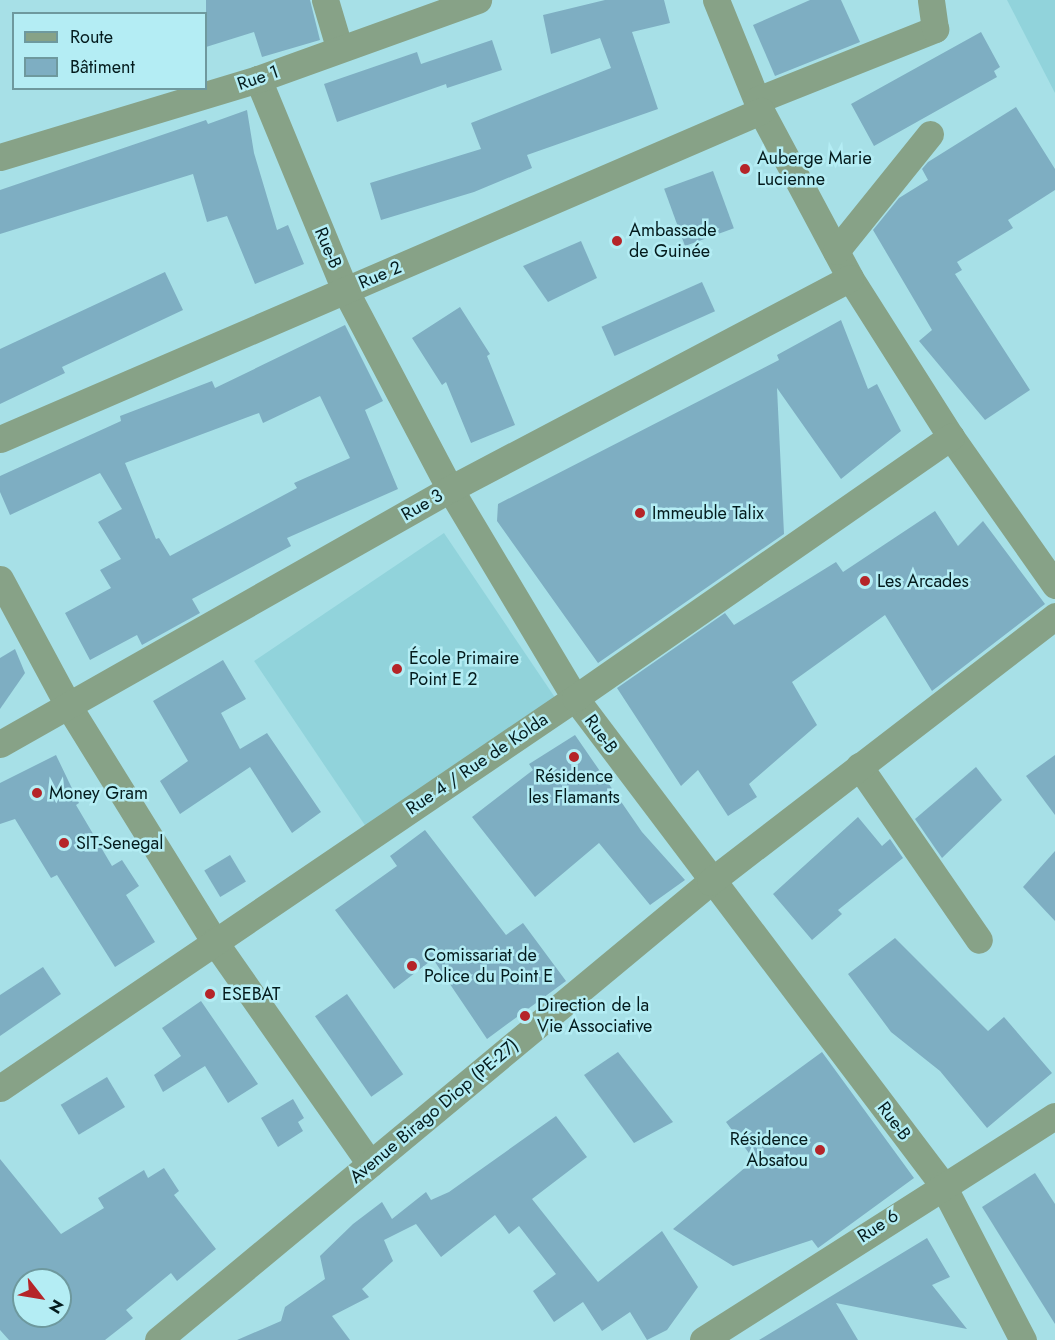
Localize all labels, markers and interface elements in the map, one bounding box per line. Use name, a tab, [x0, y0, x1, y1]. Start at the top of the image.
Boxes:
legend	[12, 12, 207, 90]
text: Route	[70, 24, 113, 50]
text: Bâtiment	[70, 54, 135, 80]
street label: Rue 1	[234, 61, 282, 95]
place label: Auberge Marie Lucienne	[757, 148, 872, 190]
marker: Auberge Marie Lucienne	[738, 162, 752, 176]
place label: Ambassade de Guinée	[629, 220, 717, 262]
street label: Rue-B	[310, 224, 346, 272]
marker: Ambassade de Guinée	[610, 234, 624, 248]
street label: Rue 2	[355, 256, 405, 294]
street label: Rue 3	[398, 485, 446, 525]
place label: Immeuble Talix	[652, 502, 764, 524]
marker: Immeuble Talix	[633, 506, 647, 520]
place label: Les Arcades	[877, 570, 969, 592]
marker: Les Arcades	[858, 574, 872, 588]
place label: École Primaire Point E 2	[409, 648, 519, 690]
marker: École Primaire Point E 2	[390, 662, 404, 676]
street label: Rue 4 / Rue de Kolda	[402, 709, 552, 819]
street label: Rue-B	[580, 710, 622, 758]
marker: Résidence les Flamants	[567, 750, 581, 764]
place label: Résidence les Flamants	[528, 766, 620, 808]
place label: Money Gram	[49, 782, 148, 804]
marker: Money Gram	[30, 786, 44, 800]
place label: SIT-Senegal	[76, 832, 163, 854]
marker: SIT-Senegal	[57, 836, 71, 850]
place label: Comissariat de Police du Point E	[424, 945, 553, 988]
marker: Comissariat de Police du Point E	[405, 959, 419, 973]
place label: ESEBAT	[222, 983, 280, 1005]
marker: ESEBAT	[203, 987, 217, 1001]
place label: Direction de la Vie Associative	[537, 995, 652, 1038]
marker: Direction de la Vie Associative	[518, 1009, 532, 1023]
street label: Avenue Birago Diop (PE-27)	[345, 1034, 523, 1188]
street label: Rue-B	[873, 1097, 915, 1145]
place label: Résidence Absatou	[730, 1129, 808, 1172]
marker: Résidence Absatou	[813, 1143, 827, 1157]
street label: Rue 6	[853, 1205, 903, 1247]
north arrow	[12, 1268, 72, 1328]
text: N	[43, 1295, 69, 1318]

